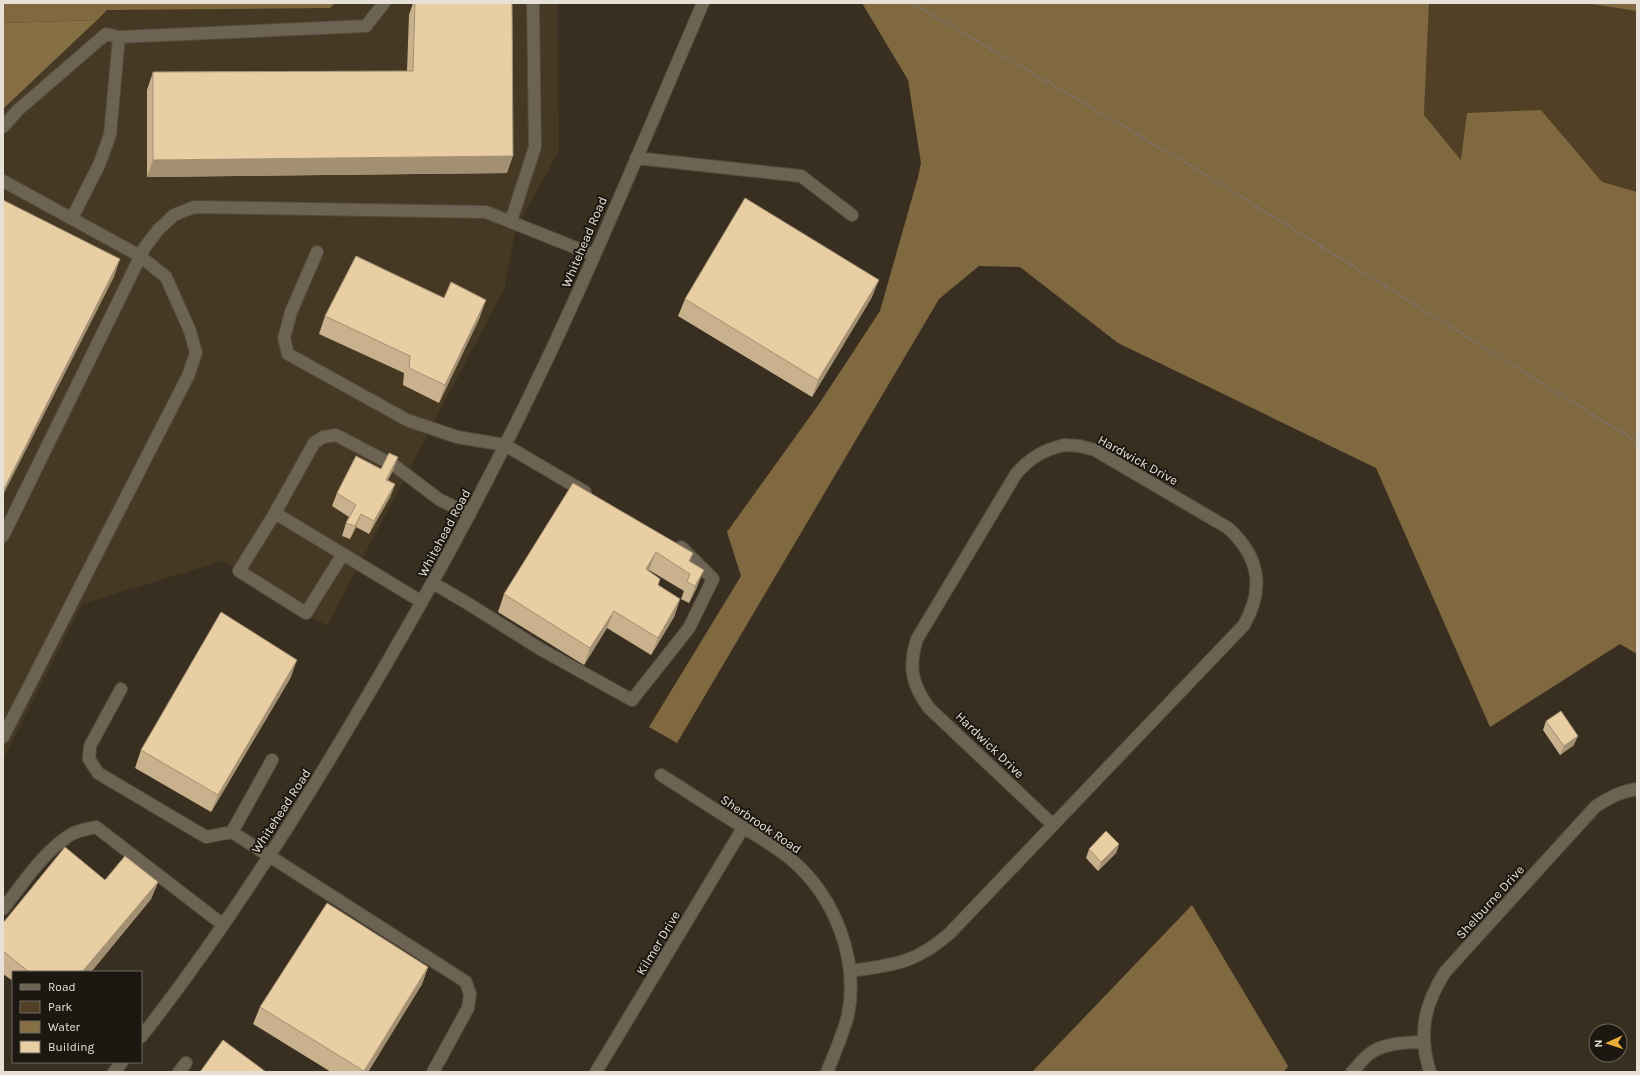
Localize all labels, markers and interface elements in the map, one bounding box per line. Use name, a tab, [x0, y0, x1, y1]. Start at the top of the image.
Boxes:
street label: Whitehead Road	[558, 194, 610, 290]
street label: Hardwick Drive	[1095, 432, 1181, 488]
street label: Whitehead Road	[415, 487, 473, 579]
street label: Hardwick Drive	[953, 709, 1027, 782]
street label: Whitehead Road	[248, 766, 314, 856]
street label: Sherbrook Road	[718, 791, 804, 857]
street label: Shelburne Drive	[1453, 862, 1527, 942]
street label: Kilmer Drive	[633, 908, 683, 978]
legend	[12, 971, 142, 1063]
text: Road	[48, 980, 76, 994]
text: Park	[48, 1000, 73, 1014]
text: Water	[48, 1020, 81, 1034]
north arrow	[1588, 1023, 1628, 1063]
text: N	[1592, 1039, 1605, 1048]
text: Building	[48, 1040, 95, 1054]

